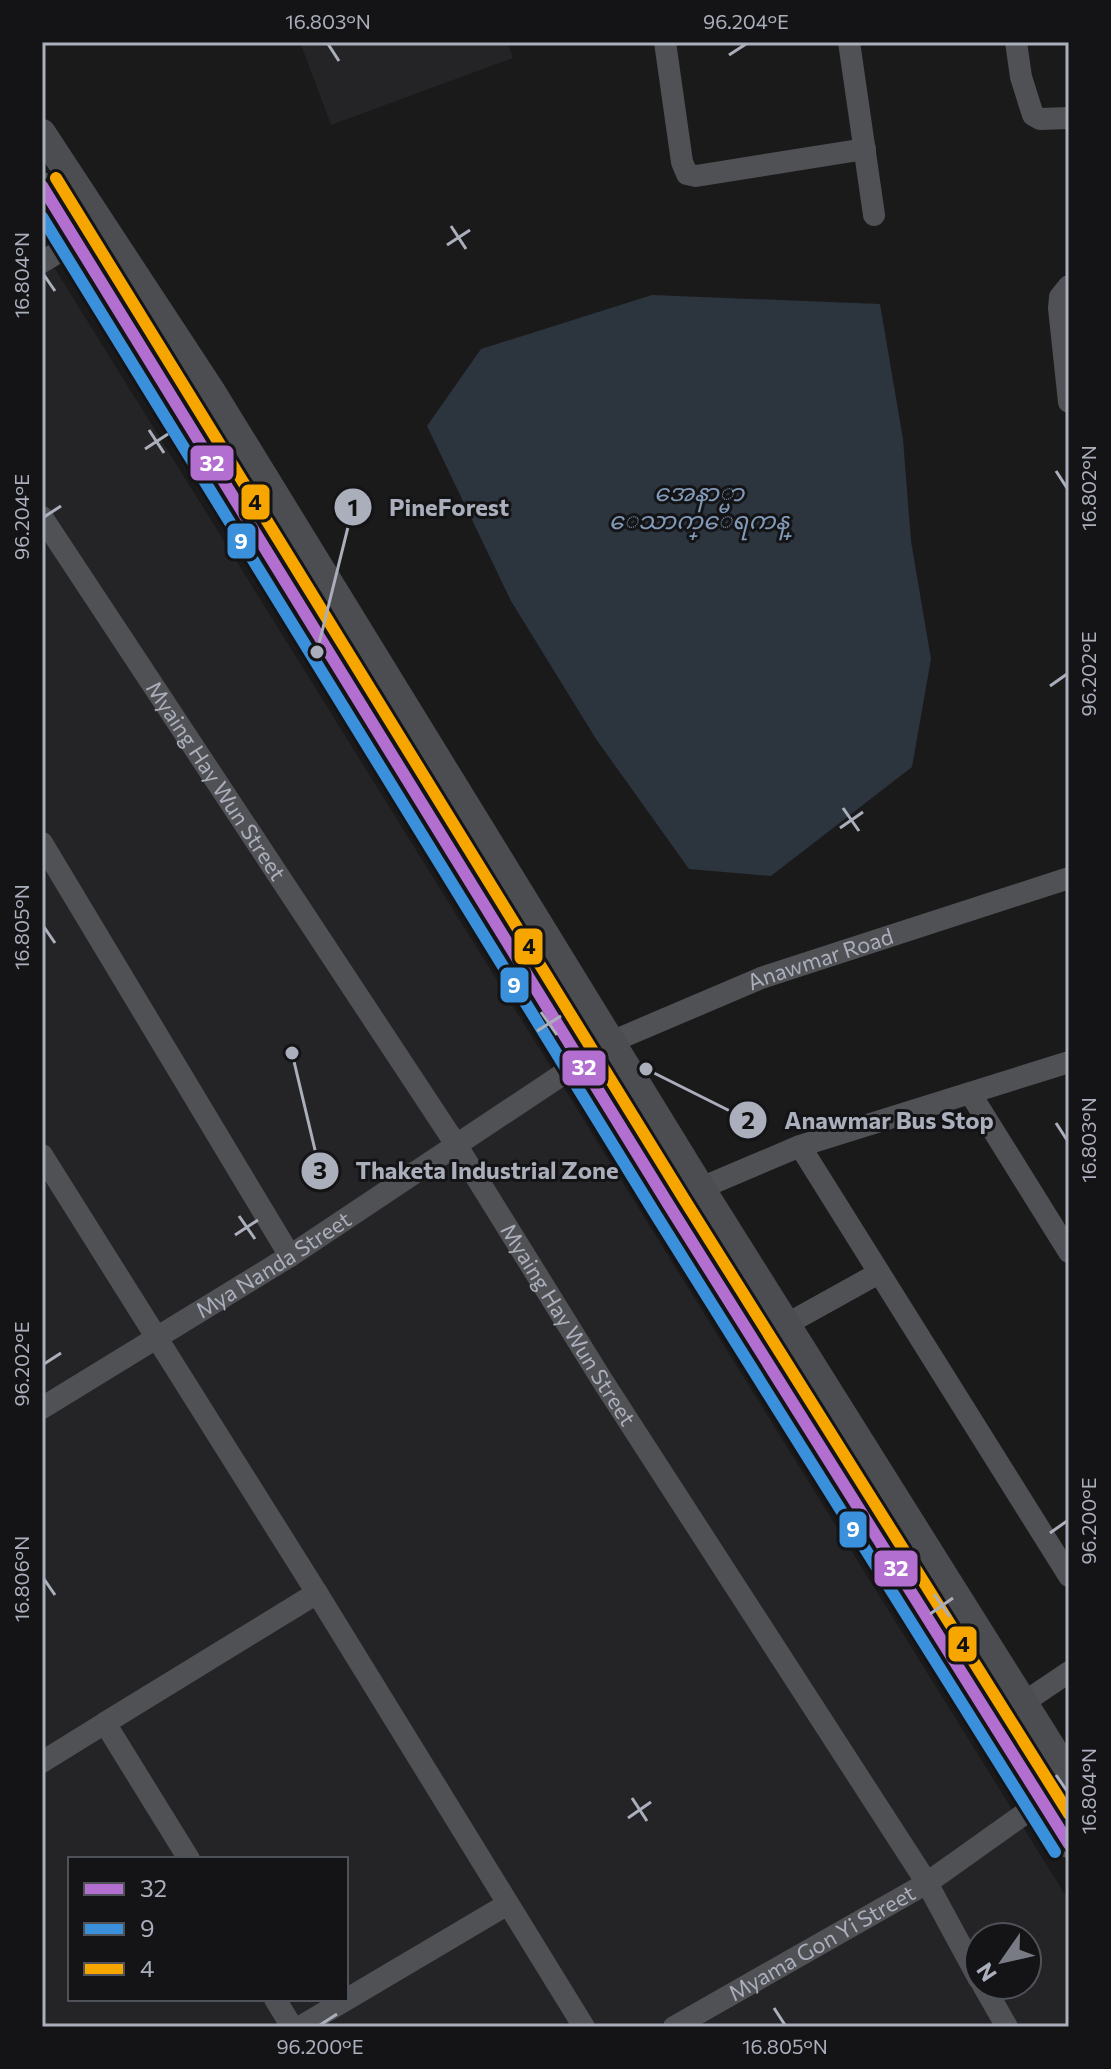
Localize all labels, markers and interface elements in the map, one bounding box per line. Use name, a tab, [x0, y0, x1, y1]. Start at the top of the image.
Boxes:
text: 16.803°N	[285, 9, 371, 33]
text: 96.204°E	[703, 9, 789, 33]
text: 16.804°N	[9, 232, 33, 318]
line badge: 32	[189, 444, 235, 482]
text: 16.802°N	[1076, 445, 1100, 531]
text: 32	[199, 449, 225, 476]
text: 96.204°E	[9, 474, 33, 560]
water label: အေနာ္မာ ေသာက္ေရကန္	[609, 477, 792, 541]
line badge: 4	[240, 483, 271, 521]
callout: PineForest	[333, 483, 525, 531]
text: 4	[248, 488, 262, 515]
text: 1	[348, 492, 358, 521]
text: PineForest	[389, 492, 509, 521]
line badge: 9	[226, 522, 257, 560]
text: 9	[234, 527, 248, 554]
text: 96.202°E	[1076, 631, 1100, 717]
street label: Myaing Hay Wun Street	[141, 676, 292, 885]
text: 16.805°N	[9, 884, 33, 970]
street label: Anawmar Road	[743, 922, 896, 995]
line badge: 4	[513, 927, 544, 966]
text: 4	[522, 932, 536, 959]
line badge: 9	[499, 966, 530, 1004]
text: 9	[507, 971, 521, 998]
line badge: 32	[561, 1049, 607, 1087]
text: 32	[571, 1053, 597, 1080]
callout: Anawmar Bus Stop	[728, 1096, 1009, 1144]
text: 16.803°N	[1076, 1097, 1100, 1183]
text: 2	[741, 1105, 755, 1134]
text: Anawmar Bus Stop	[784, 1105, 994, 1134]
callout: Thaketa Industrial Zone	[300, 1147, 635, 1195]
text: 3	[313, 1155, 327, 1184]
text: Thaketa Industrial Zone	[355, 1155, 619, 1184]
street label: Mya Nanda Street	[190, 1205, 356, 1324]
street label: Myaing Hay Wun Street	[495, 1218, 642, 1431]
text: 96.202°E	[9, 1321, 33, 1407]
text: 96.200°E	[1076, 1477, 1100, 1565]
line badge: 9	[838, 1510, 868, 1549]
text: 9	[846, 1515, 860, 1542]
text: 16.806°N	[9, 1536, 33, 1622]
line badge: 32	[873, 1549, 919, 1588]
text: 32	[883, 1554, 909, 1581]
line badge: 4	[947, 1625, 978, 1663]
text: 4	[956, 1630, 970, 1657]
text: 16.804°N	[1076, 1748, 1100, 1834]
legend	[68, 1857, 348, 2001]
text: 32	[140, 1873, 167, 1902]
street label: Myama Gon Yi Street	[723, 1879, 920, 2006]
text: 9	[140, 1913, 155, 1942]
north arrow	[963, 1921, 1043, 2001]
text: 4	[140, 1953, 154, 1982]
text: N	[970, 1958, 1002, 1987]
text: 96.200°E	[276, 2034, 364, 2058]
text: 16.805°N	[742, 2034, 828, 2058]

